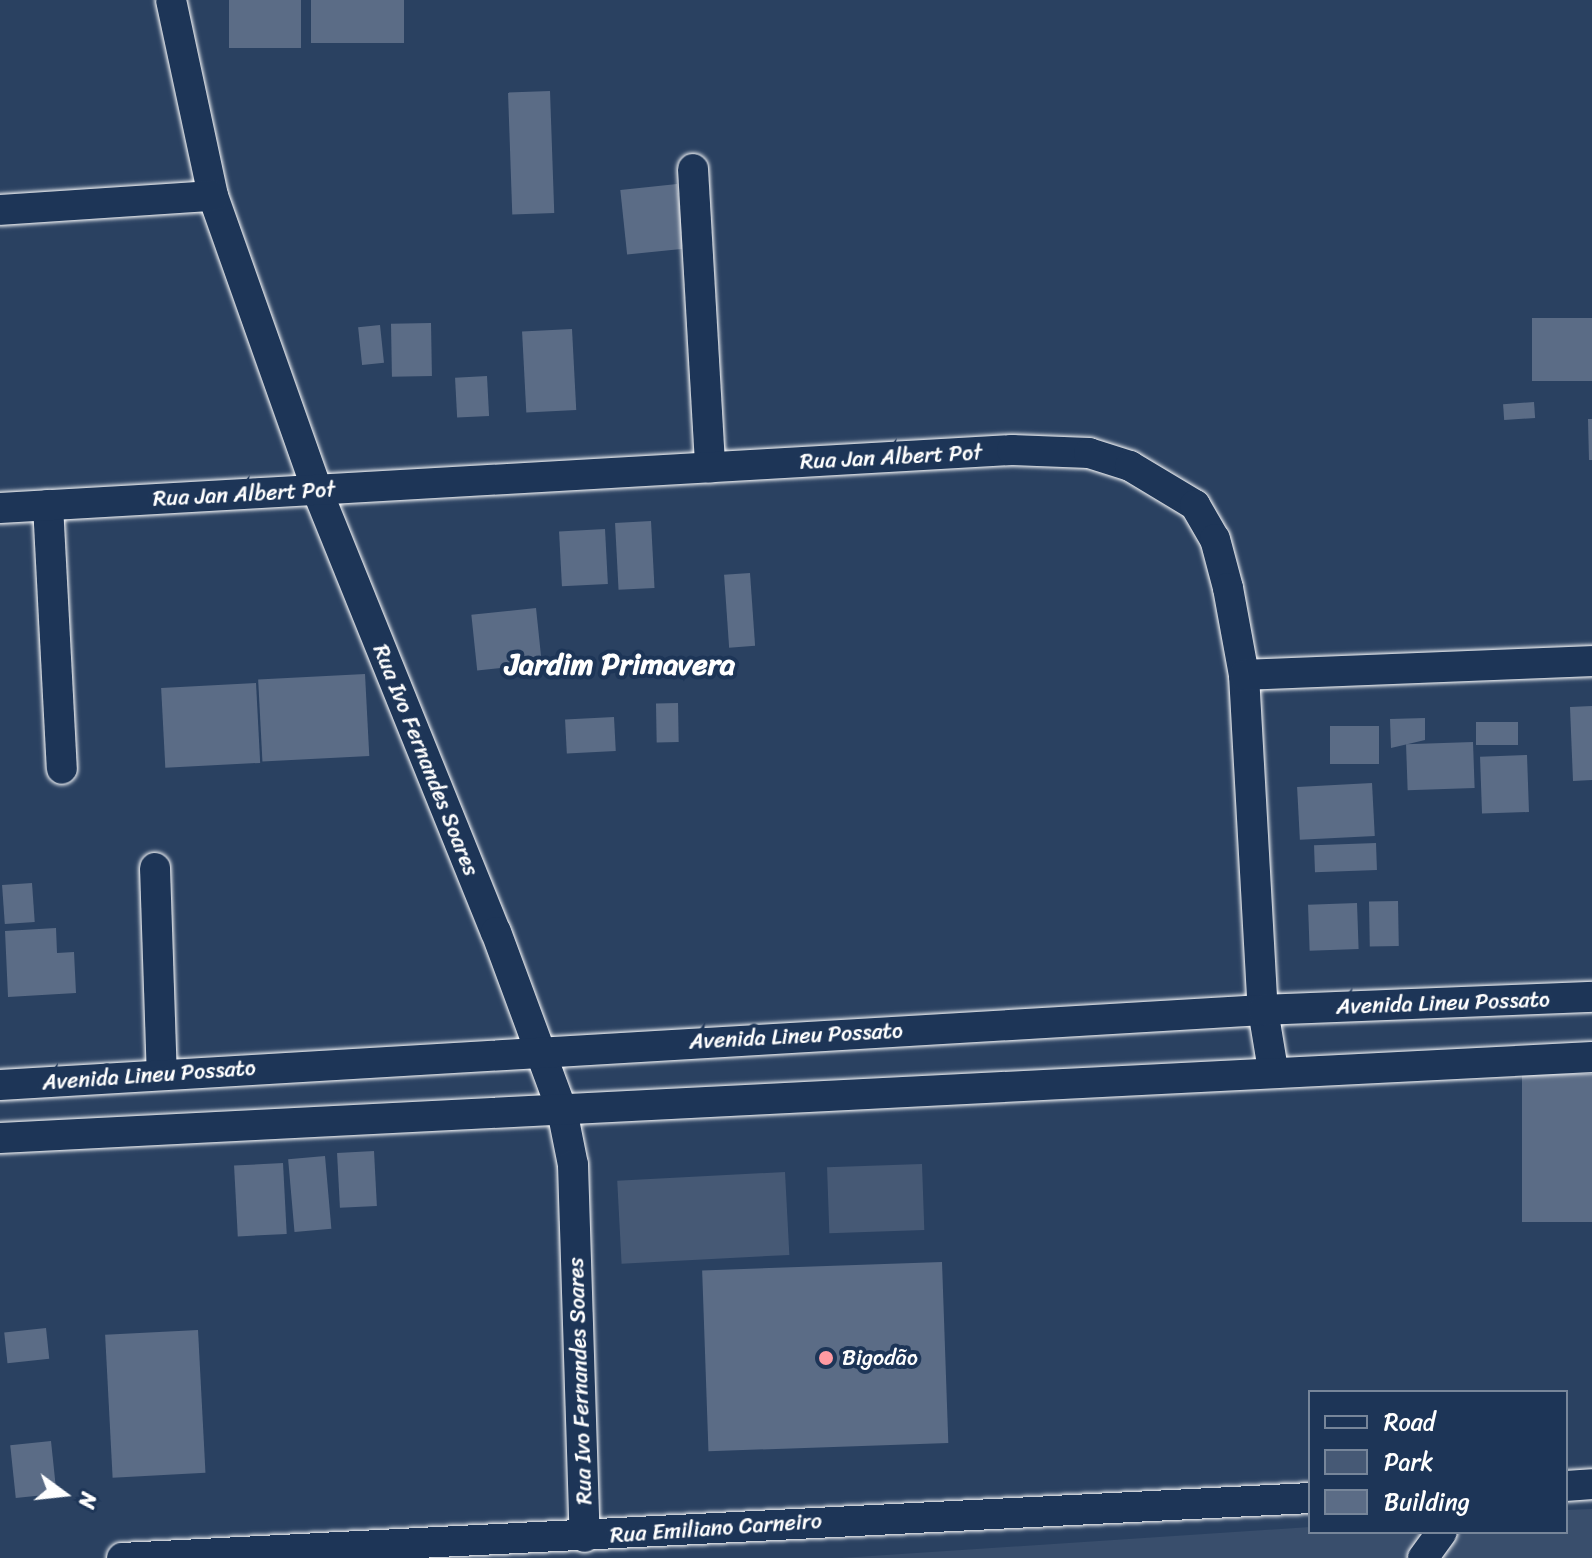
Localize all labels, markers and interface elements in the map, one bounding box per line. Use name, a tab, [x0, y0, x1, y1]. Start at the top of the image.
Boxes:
street label: Rua Jan Albert Pot	[799, 439, 983, 475]
street label: Rua Jan Albert Pot	[152, 476, 336, 512]
street label: Rua Ivo Fernandes Soares	[367, 640, 485, 880]
district label: Jardim Primavera	[505, 646, 735, 682]
street label: Avenida Lineu Possato	[1335, 986, 1551, 1020]
street label: Avenida Lineu Possato	[688, 1017, 904, 1055]
street label: Avenida Lineu Possato	[41, 1054, 257, 1096]
street label: Rua Ivo Fernandes Soares	[562, 1256, 598, 1506]
place label: Bigodão	[842, 1345, 918, 1371]
marker: Bigodão	[817, 1349, 835, 1367]
legend	[1308, 1390, 1568, 1534]
text: Road	[1384, 1401, 1435, 1443]
text: Park	[1384, 1441, 1433, 1483]
north arrow	[24, 1454, 104, 1534]
text: Building	[1384, 1481, 1470, 1523]
text: N	[67, 1488, 108, 1513]
street label: Rua Emiliano Carneiro	[609, 1507, 823, 1549]

